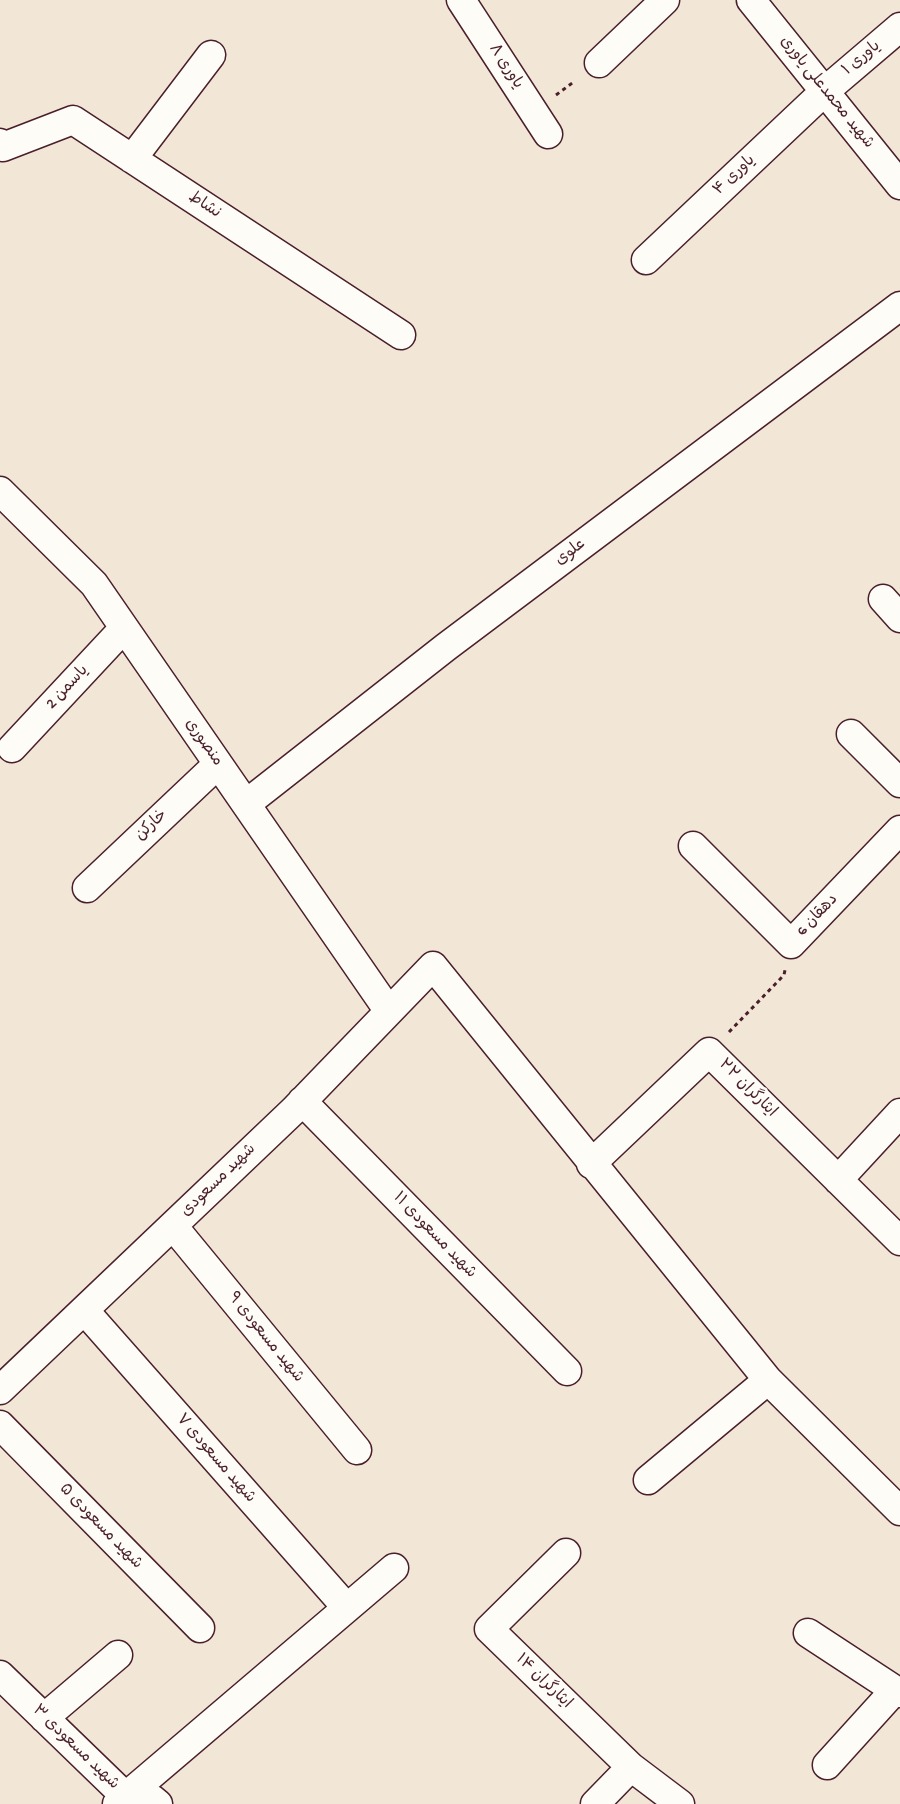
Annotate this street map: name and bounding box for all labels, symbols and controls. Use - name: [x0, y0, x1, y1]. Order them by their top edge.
- street label: شهید محمدعلی یاوری: [775, 33, 877, 153]
- street label: یاوری ۱: [839, 37, 885, 81]
- street label: یاوری ۸: [483, 41, 527, 93]
- street label: یاوری ۴: [710, 152, 760, 200]
- street label: نشاط: [184, 188, 224, 224]
- street label: علوی: [552, 535, 590, 571]
- street label: یاسمن 2: [43, 662, 93, 714]
- street label: منصوری: [180, 715, 226, 771]
- street label: خارکن: [132, 806, 172, 846]
- street label: دهقان 6: [793, 891, 843, 941]
- street label: ایثارگران ۲۲: [714, 1056, 780, 1122]
- street label: شهید مسعودی: [178, 1140, 260, 1222]
- street label: شهید مسعودی ۱۱: [388, 1189, 480, 1283]
- street label: شهید مسعودی ۹: [223, 1289, 307, 1387]
- street label: شهید مسعودی ۷: [171, 1410, 259, 1508]
- street label: شهید مسعودی ۵: [54, 1480, 146, 1574]
- street label: ایثارگران ۱۴: [511, 1650, 575, 1714]
- street label: شهید مسعودی ۳: [27, 1702, 123, 1794]

